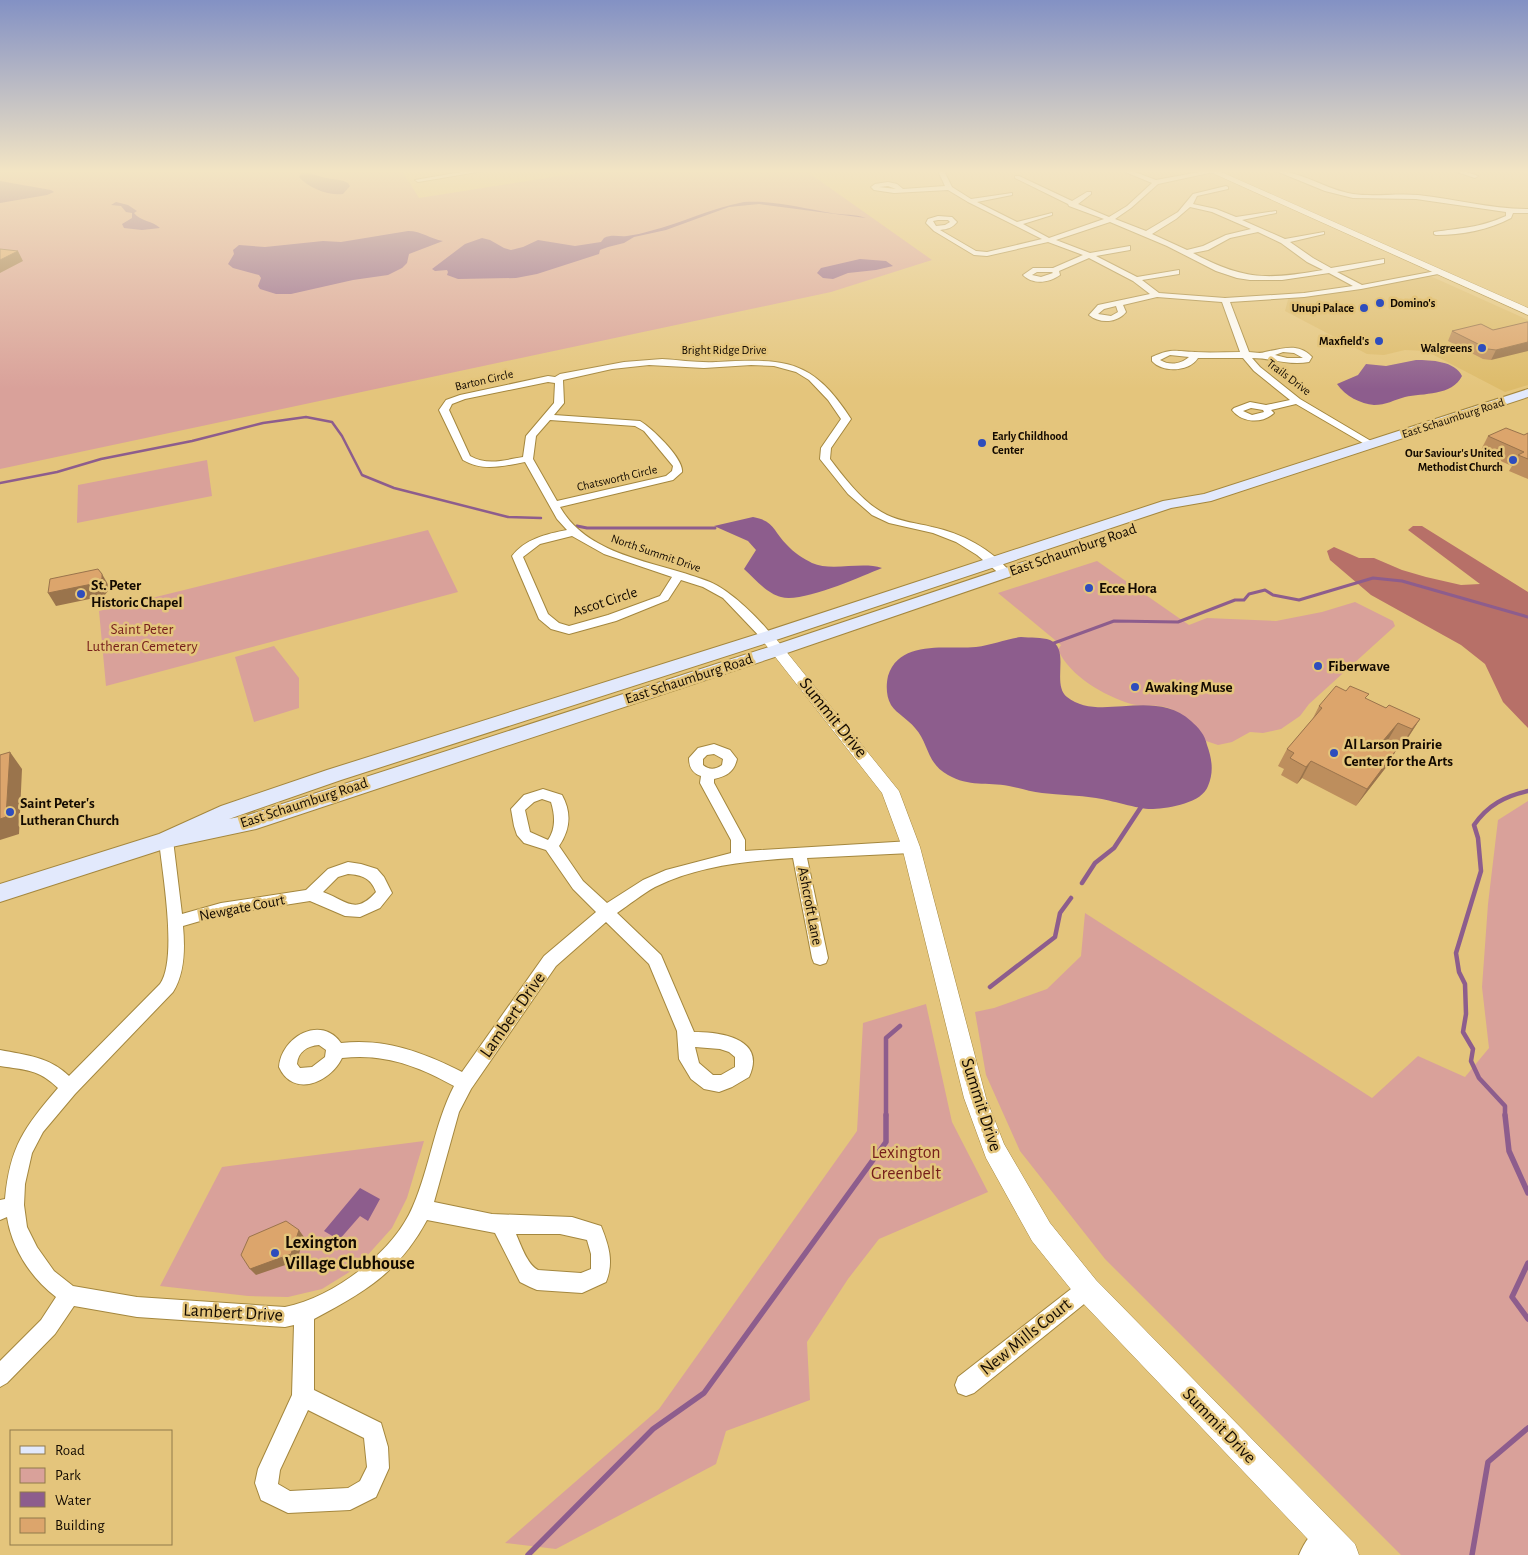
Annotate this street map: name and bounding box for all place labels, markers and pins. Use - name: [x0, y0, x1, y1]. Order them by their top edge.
- marker: Domino's: [1374, 297, 1386, 309]
- place label: Domino's: [1390, 297, 1436, 309]
- place label: Unupi Palace: [1291, 302, 1354, 314]
- marker: Unupi Palace: [1358, 302, 1370, 314]
- place label: Maxfield's: [1319, 335, 1369, 347]
- marker: Maxfield's: [1373, 335, 1385, 347]
- place label: Walgreens: [1420, 342, 1472, 354]
- marker: Walgreens: [1476, 342, 1488, 354]
- place label: Early Childhood Center: [992, 430, 1069, 456]
- marker: Early Childhood Center: [976, 437, 988, 449]
- place label: Our Saviour's United Methodist Church: [1405, 447, 1504, 473]
- marker: Our Saviour's United Methodist Church: [1507, 454, 1519, 466]
- place label: St. Peter Historic Chapel: [91, 578, 182, 610]
- place label: Ecce Hora: [1099, 581, 1157, 596]
- marker: Ecce Hora: [1083, 582, 1095, 594]
- marker: St. Peter Historic Chapel: [75, 588, 87, 600]
- place label: Fiberwave: [1328, 659, 1390, 674]
- marker: Fiberwave: [1312, 660, 1324, 672]
- place label: Awaking Muse: [1145, 680, 1233, 695]
- marker: Awaking Muse: [1129, 681, 1141, 693]
- place label: Al Larson Prairie Center for the Arts: [1344, 737, 1453, 769]
- marker: Al Larson Prairie Center for the Arts: [1328, 747, 1340, 759]
- place label: Saint Peter's Lutheran Church: [20, 796, 119, 828]
- marker: Saint Peter's Lutheran Church: [4, 806, 16, 818]
- place label: Lexington Village Clubhouse: [285, 1234, 415, 1273]
- marker: Lexington Village Clubhouse: [269, 1247, 281, 1259]

